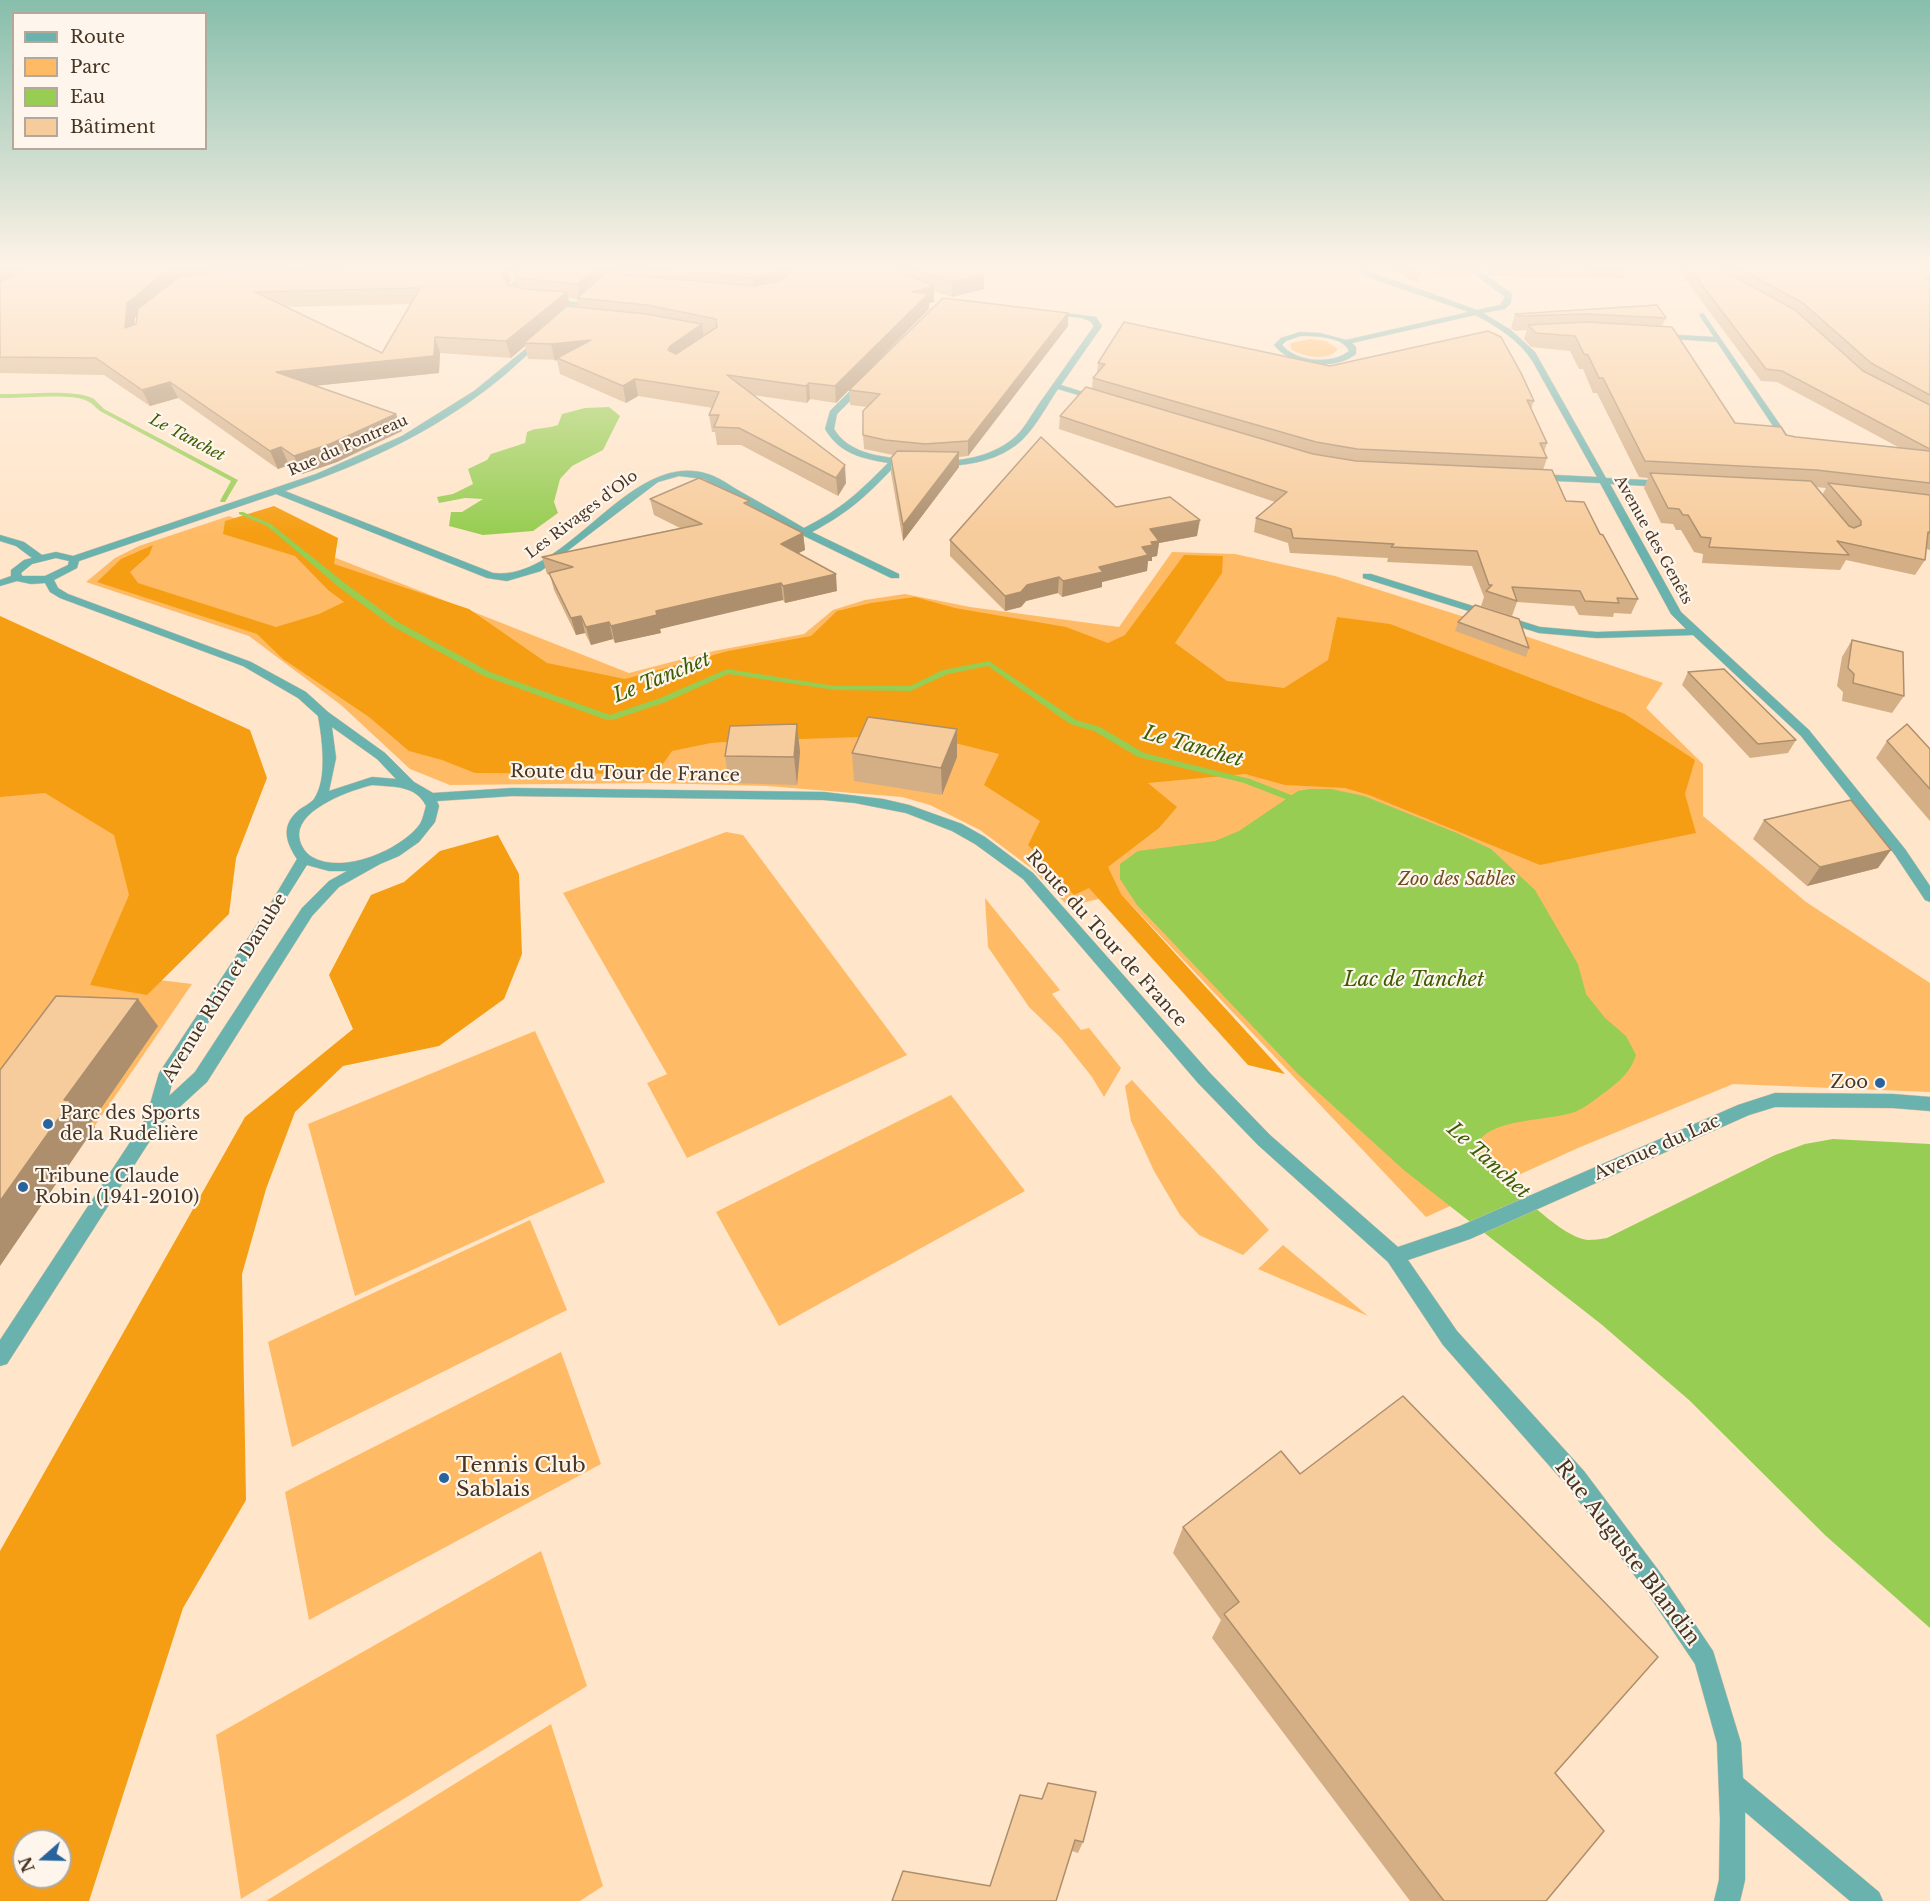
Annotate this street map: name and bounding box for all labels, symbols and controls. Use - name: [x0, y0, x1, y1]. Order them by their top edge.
- legend: [12, 12, 207, 150]
- text: Route: [70, 26, 125, 48]
- text: Parc: [70, 56, 110, 78]
- text: Eau: [70, 86, 105, 108]
- text: Bâtiment: [70, 116, 156, 138]
- water label: Le Tanchet: [146, 410, 228, 466]
- street label: Rue du Pontreau: [285, 412, 411, 480]
- street label: Les Rivages d'Olo: [523, 467, 641, 563]
- street label: Avenue des Genêts: [1610, 473, 1696, 607]
- water label: Le Tanchet: [610, 648, 714, 708]
- water label: Le Tanchet: [1140, 721, 1246, 773]
- street label: Route du Tour de France: [510, 761, 740, 787]
- street label: Route du Tour de France: [1021, 846, 1191, 1032]
- park label: Zoo des Sables: [1398, 869, 1516, 891]
- street label: Avenue Rhin et Danube: [158, 890, 292, 1086]
- water label: Lac de Tanchet: [1344, 968, 1484, 992]
- place label: Zoo: [1831, 1072, 1868, 1094]
- marker: Zoo: [1873, 1076, 1887, 1090]
- place label: Parc des Sports de la Rudelière: [60, 1103, 200, 1146]
- street label: Avenue du Lac: [1591, 1111, 1723, 1185]
- marker: Parc des Sports de la Rudelière: [41, 1117, 55, 1131]
- water label: Le Tanchet: [1442, 1118, 1534, 1204]
- place label: Tribune Claude Robin (1941-2010): [35, 1166, 199, 1208]
- marker: Tribune Claude Robin (1941-2010): [16, 1180, 30, 1194]
- place label: Tennis Club Sablais: [456, 1453, 586, 1503]
- street label: Rue Auguste Blandin: [1549, 1455, 1705, 1651]
- marker: Tennis Club Sablais: [437, 1471, 451, 1485]
- north arrow: [12, 1829, 72, 1889]
- text: N: [15, 1854, 39, 1875]

